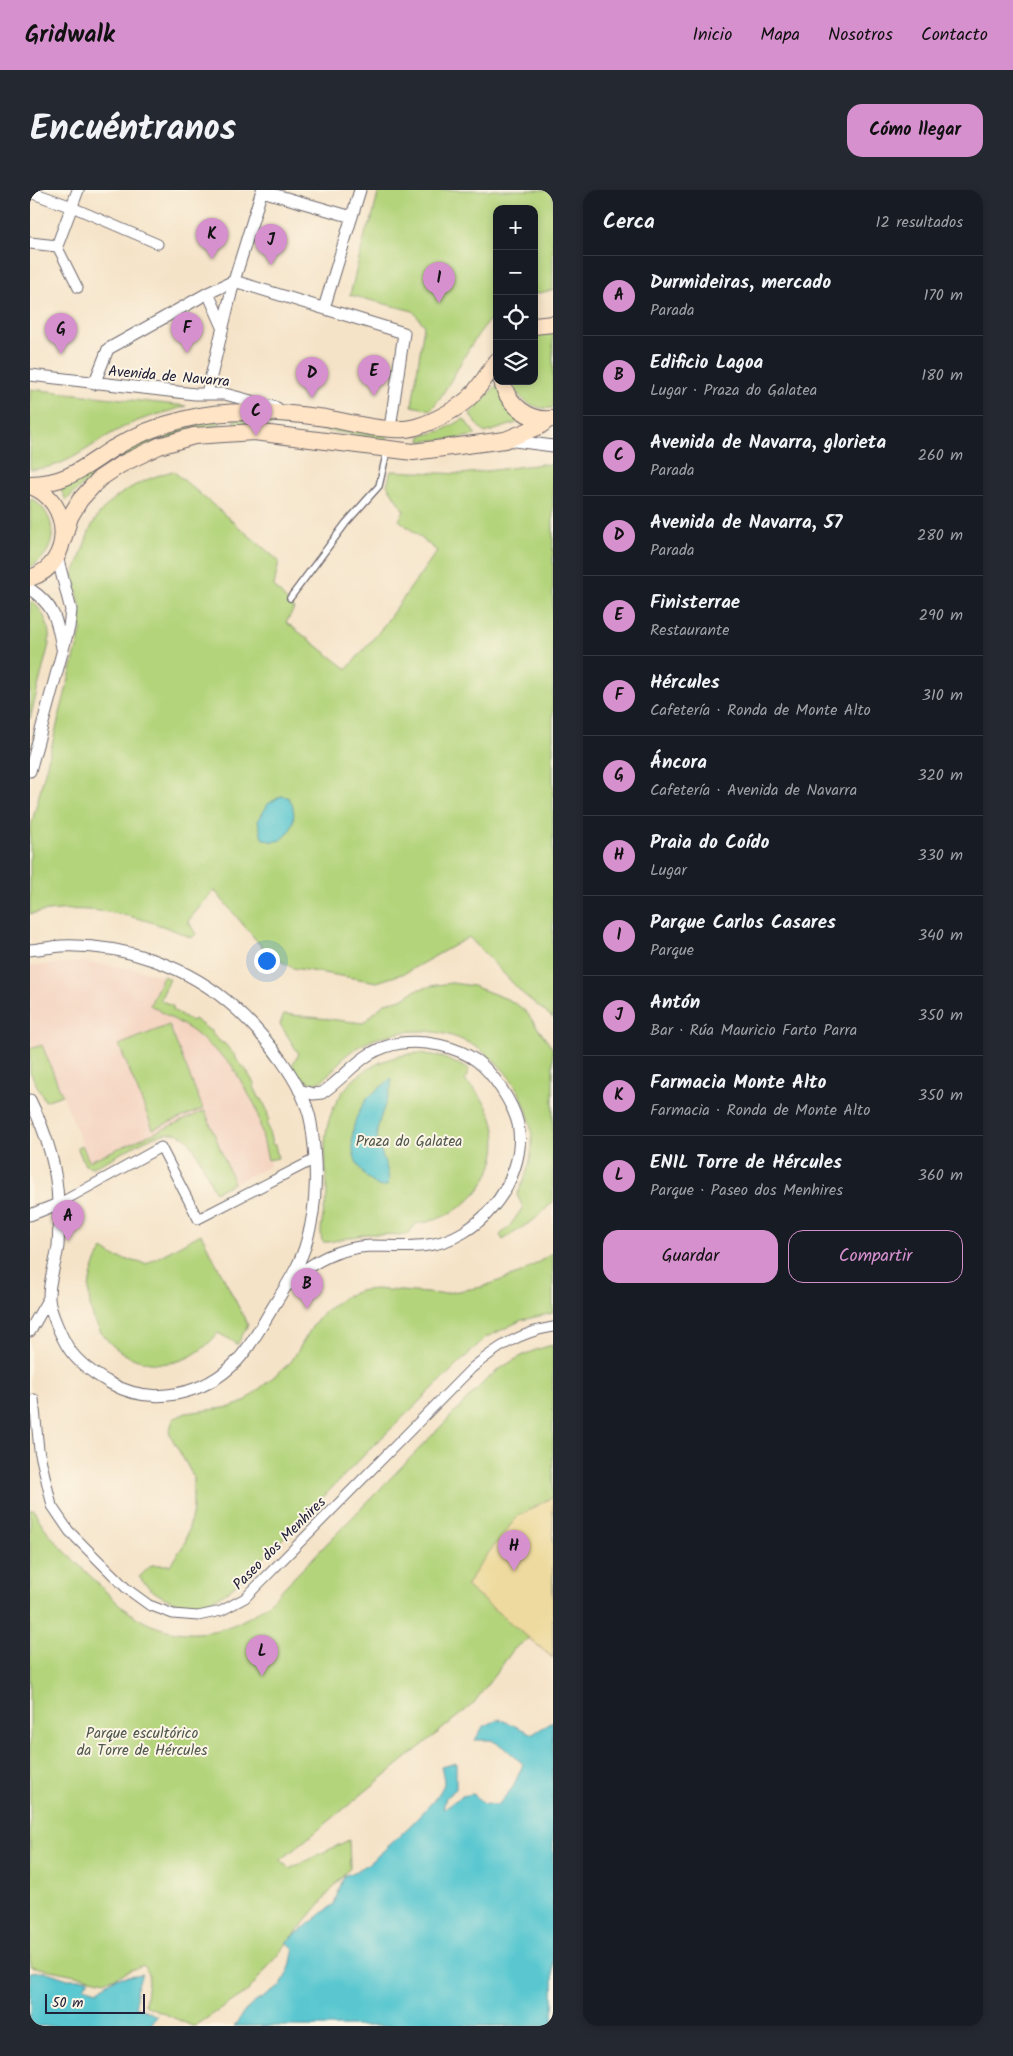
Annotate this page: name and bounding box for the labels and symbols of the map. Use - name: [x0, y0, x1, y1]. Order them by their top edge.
- pin: K: [196, 218, 228, 259]
- pin: J: [255, 224, 287, 265]
- pin: I: [423, 262, 455, 303]
- pin: F: [171, 312, 203, 353]
- pin: G: [45, 313, 77, 354]
- pin: E: [358, 355, 390, 396]
- pin: D: [296, 357, 328, 398]
- street label: Avenida de Navarra: [107, 360, 231, 394]
- pin: C: [240, 395, 272, 436]
- your location: [254, 948, 280, 974]
- park label: Praza do Galatea: [356, 1130, 462, 1154]
- pin: A: [52, 1200, 84, 1241]
- pin: B: [291, 1268, 323, 1309]
- street label: Paseo dos Menhires: [227, 1491, 332, 1596]
- pin: H: [498, 1530, 530, 1571]
- pin: L: [246, 1635, 278, 1676]
- park label: Parque escultórico da Torre de Hércules: [77, 1722, 208, 1763]
- scale bar: [45, 1991, 145, 2014]

